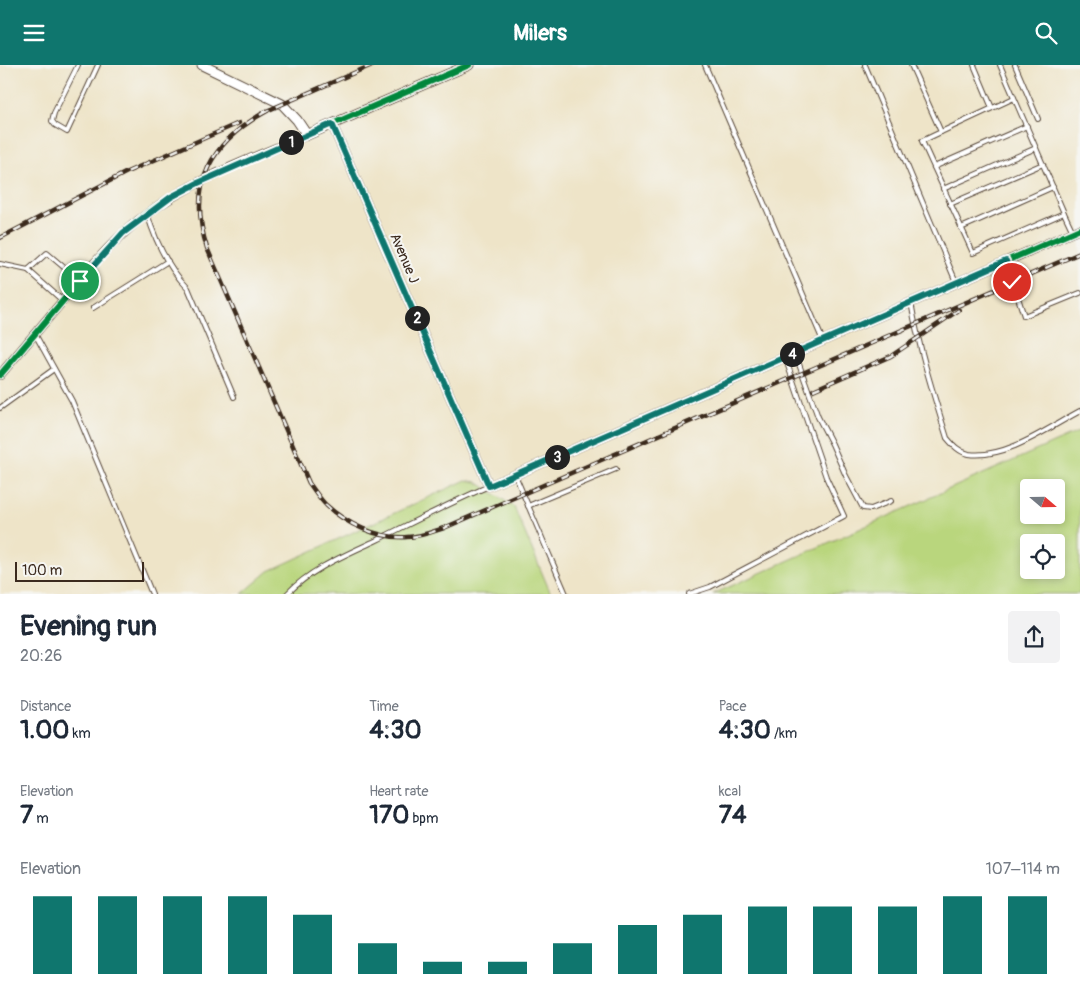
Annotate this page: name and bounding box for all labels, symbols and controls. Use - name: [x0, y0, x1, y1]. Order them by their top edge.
- icon: menu: [20, 19, 48, 47]
- text: Milers: [513, 19, 567, 47]
- icon: search: [1032, 19, 1060, 47]
- pin: 1: [278, 129, 304, 155]
- text: 1: [289, 134, 294, 151]
- street label: Avenue J: [386, 231, 423, 286]
- pin: [59, 260, 101, 302]
- pin: [991, 261, 1033, 303]
- icon: arrive: [66, 267, 94, 295]
- icon: check: [998, 268, 1026, 296]
- pin: 2: [404, 305, 430, 331]
- text: 2: [414, 310, 421, 327]
- pin: 4: [780, 341, 804, 367]
- text: 4: [788, 346, 797, 363]
- pin: 3: [544, 445, 570, 469]
- text: 3: [554, 449, 561, 466]
- north arrow: [1020, 479, 1065, 524]
- map controls: [1020, 479, 1065, 579]
- button: locate: [1020, 534, 1065, 579]
- scale bar: [15, 559, 144, 582]
- text: 100 m: [22, 562, 62, 579]
- text: Evening run: [20, 609, 157, 644]
- button: share: [1008, 611, 1060, 663]
- text: 20:26: [20, 646, 62, 666]
- text: Distance: [20, 698, 71, 715]
- text: Time: [369, 698, 399, 715]
- text: Pace: [719, 698, 746, 715]
- text: 1.00: [20, 715, 69, 746]
- text: 4:30: [369, 715, 422, 746]
- text: 4:30: [719, 715, 771, 746]
- text: km: [69, 725, 91, 742]
- text: /km: [771, 725, 797, 742]
- text: Elevation: [20, 783, 73, 800]
- text: Heart rate: [369, 783, 428, 800]
- text: kcal: [719, 783, 741, 800]
- text: 7: [20, 800, 33, 831]
- text: 170: [369, 800, 409, 831]
- text: 74: [719, 800, 746, 831]
- text: m: [33, 810, 49, 827]
- text: bpm: [409, 810, 438, 827]
- text: Elevation: [20, 859, 81, 879]
- text: 107–114 m: [985, 859, 1060, 879]

